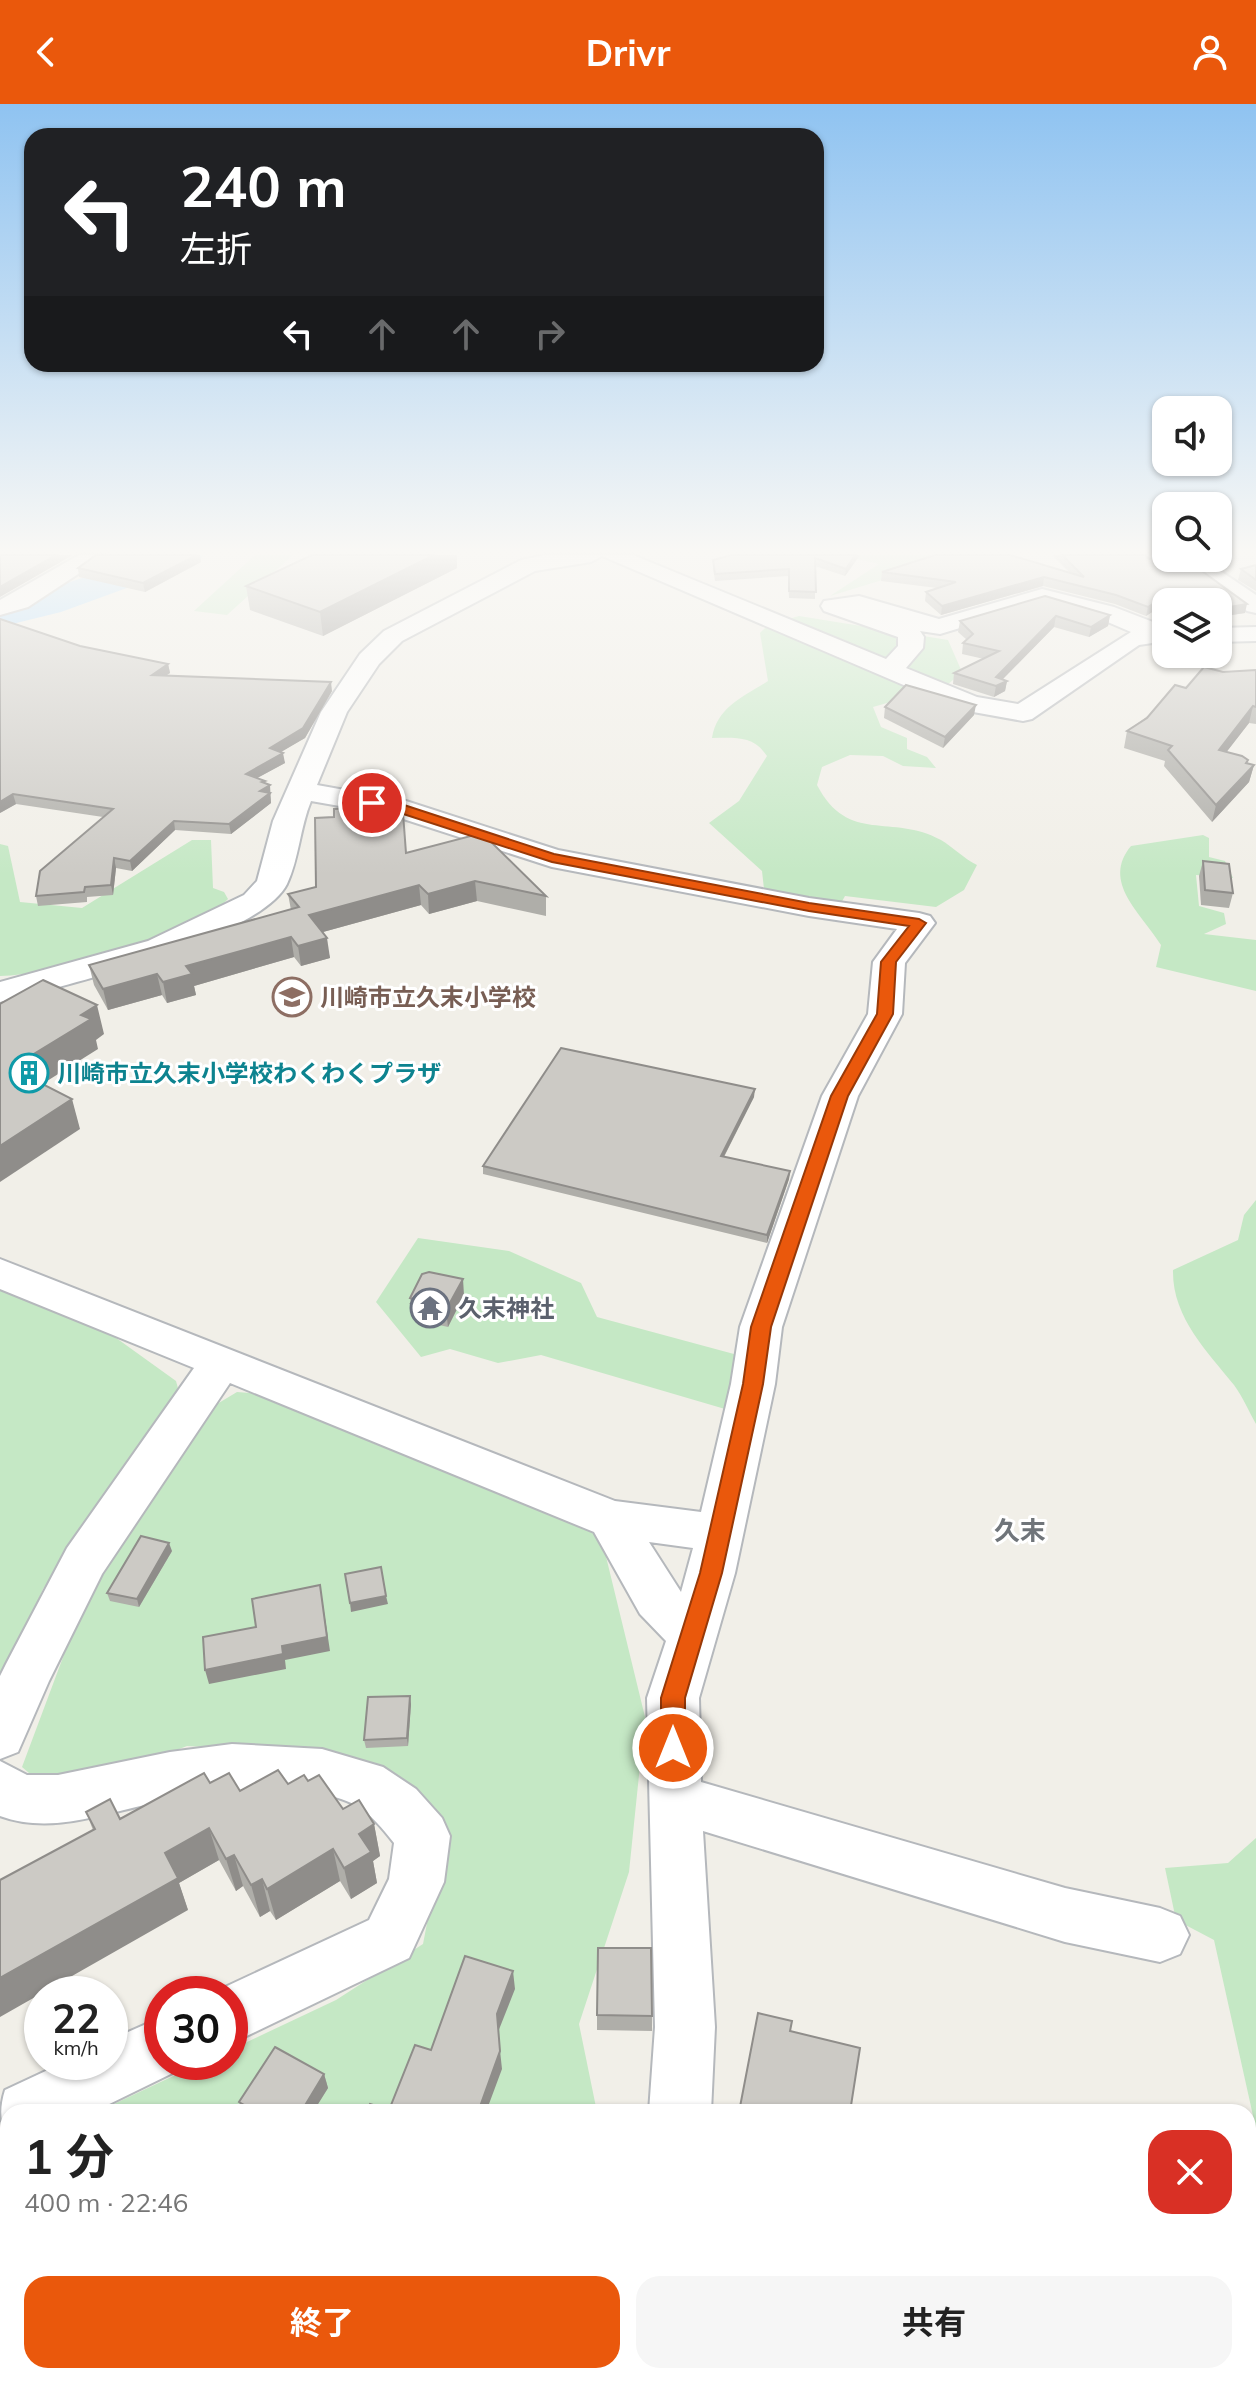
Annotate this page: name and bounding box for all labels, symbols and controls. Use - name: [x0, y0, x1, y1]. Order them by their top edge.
- icon: back: [24, 30, 68, 74]
- text: Drivr: [586, 30, 670, 75]
- icon: person: [1188, 30, 1232, 74]
- text: 240 m: [180, 151, 347, 221]
- icon: left: [48, 160, 152, 264]
- text: 左折: [180, 226, 252, 271]
- icon: left: [276, 312, 320, 356]
- icon: ahead: [360, 312, 404, 356]
- icon: ahead: [444, 312, 488, 356]
- icon: right: [528, 312, 572, 356]
- map controls: [1152, 396, 1232, 668]
- button: sound: [1152, 396, 1232, 476]
- button: search: [1152, 492, 1232, 572]
- button: layers: [1152, 588, 1232, 668]
- pin: [338, 769, 406, 837]
- icon: arrive: [350, 781, 394, 825]
- school or university icon: 川崎市立久末小学校: [271, 976, 313, 1018]
- place label: 川崎市立久末小学校: [320, 982, 536, 1012]
- building icon: 川崎市立久末小学校わくわくプラザ: [8, 1052, 50, 1094]
- place label: 川崎市立久末小学校わくわくプラザ: [57, 1058, 441, 1088]
- temple icon: 久末神社: [409, 1287, 451, 1329]
- place label: 久末神社: [458, 1293, 554, 1323]
- district label: 久末: [994, 1514, 1046, 1547]
- position arrow: [631, 1706, 715, 1790]
- speed limit sign: 30: [144, 1976, 248, 2080]
- text: 22: [52, 1993, 100, 2043]
- text: km/h: [53, 2035, 99, 2060]
- text: 1 分: [24, 2126, 114, 2186]
- button: close: [1148, 2130, 1232, 2214]
- text: 400 m · 22:46: [24, 2186, 188, 2219]
- button: 終了: [24, 2276, 620, 2368]
- button: 共有: [636, 2276, 1232, 2368]

